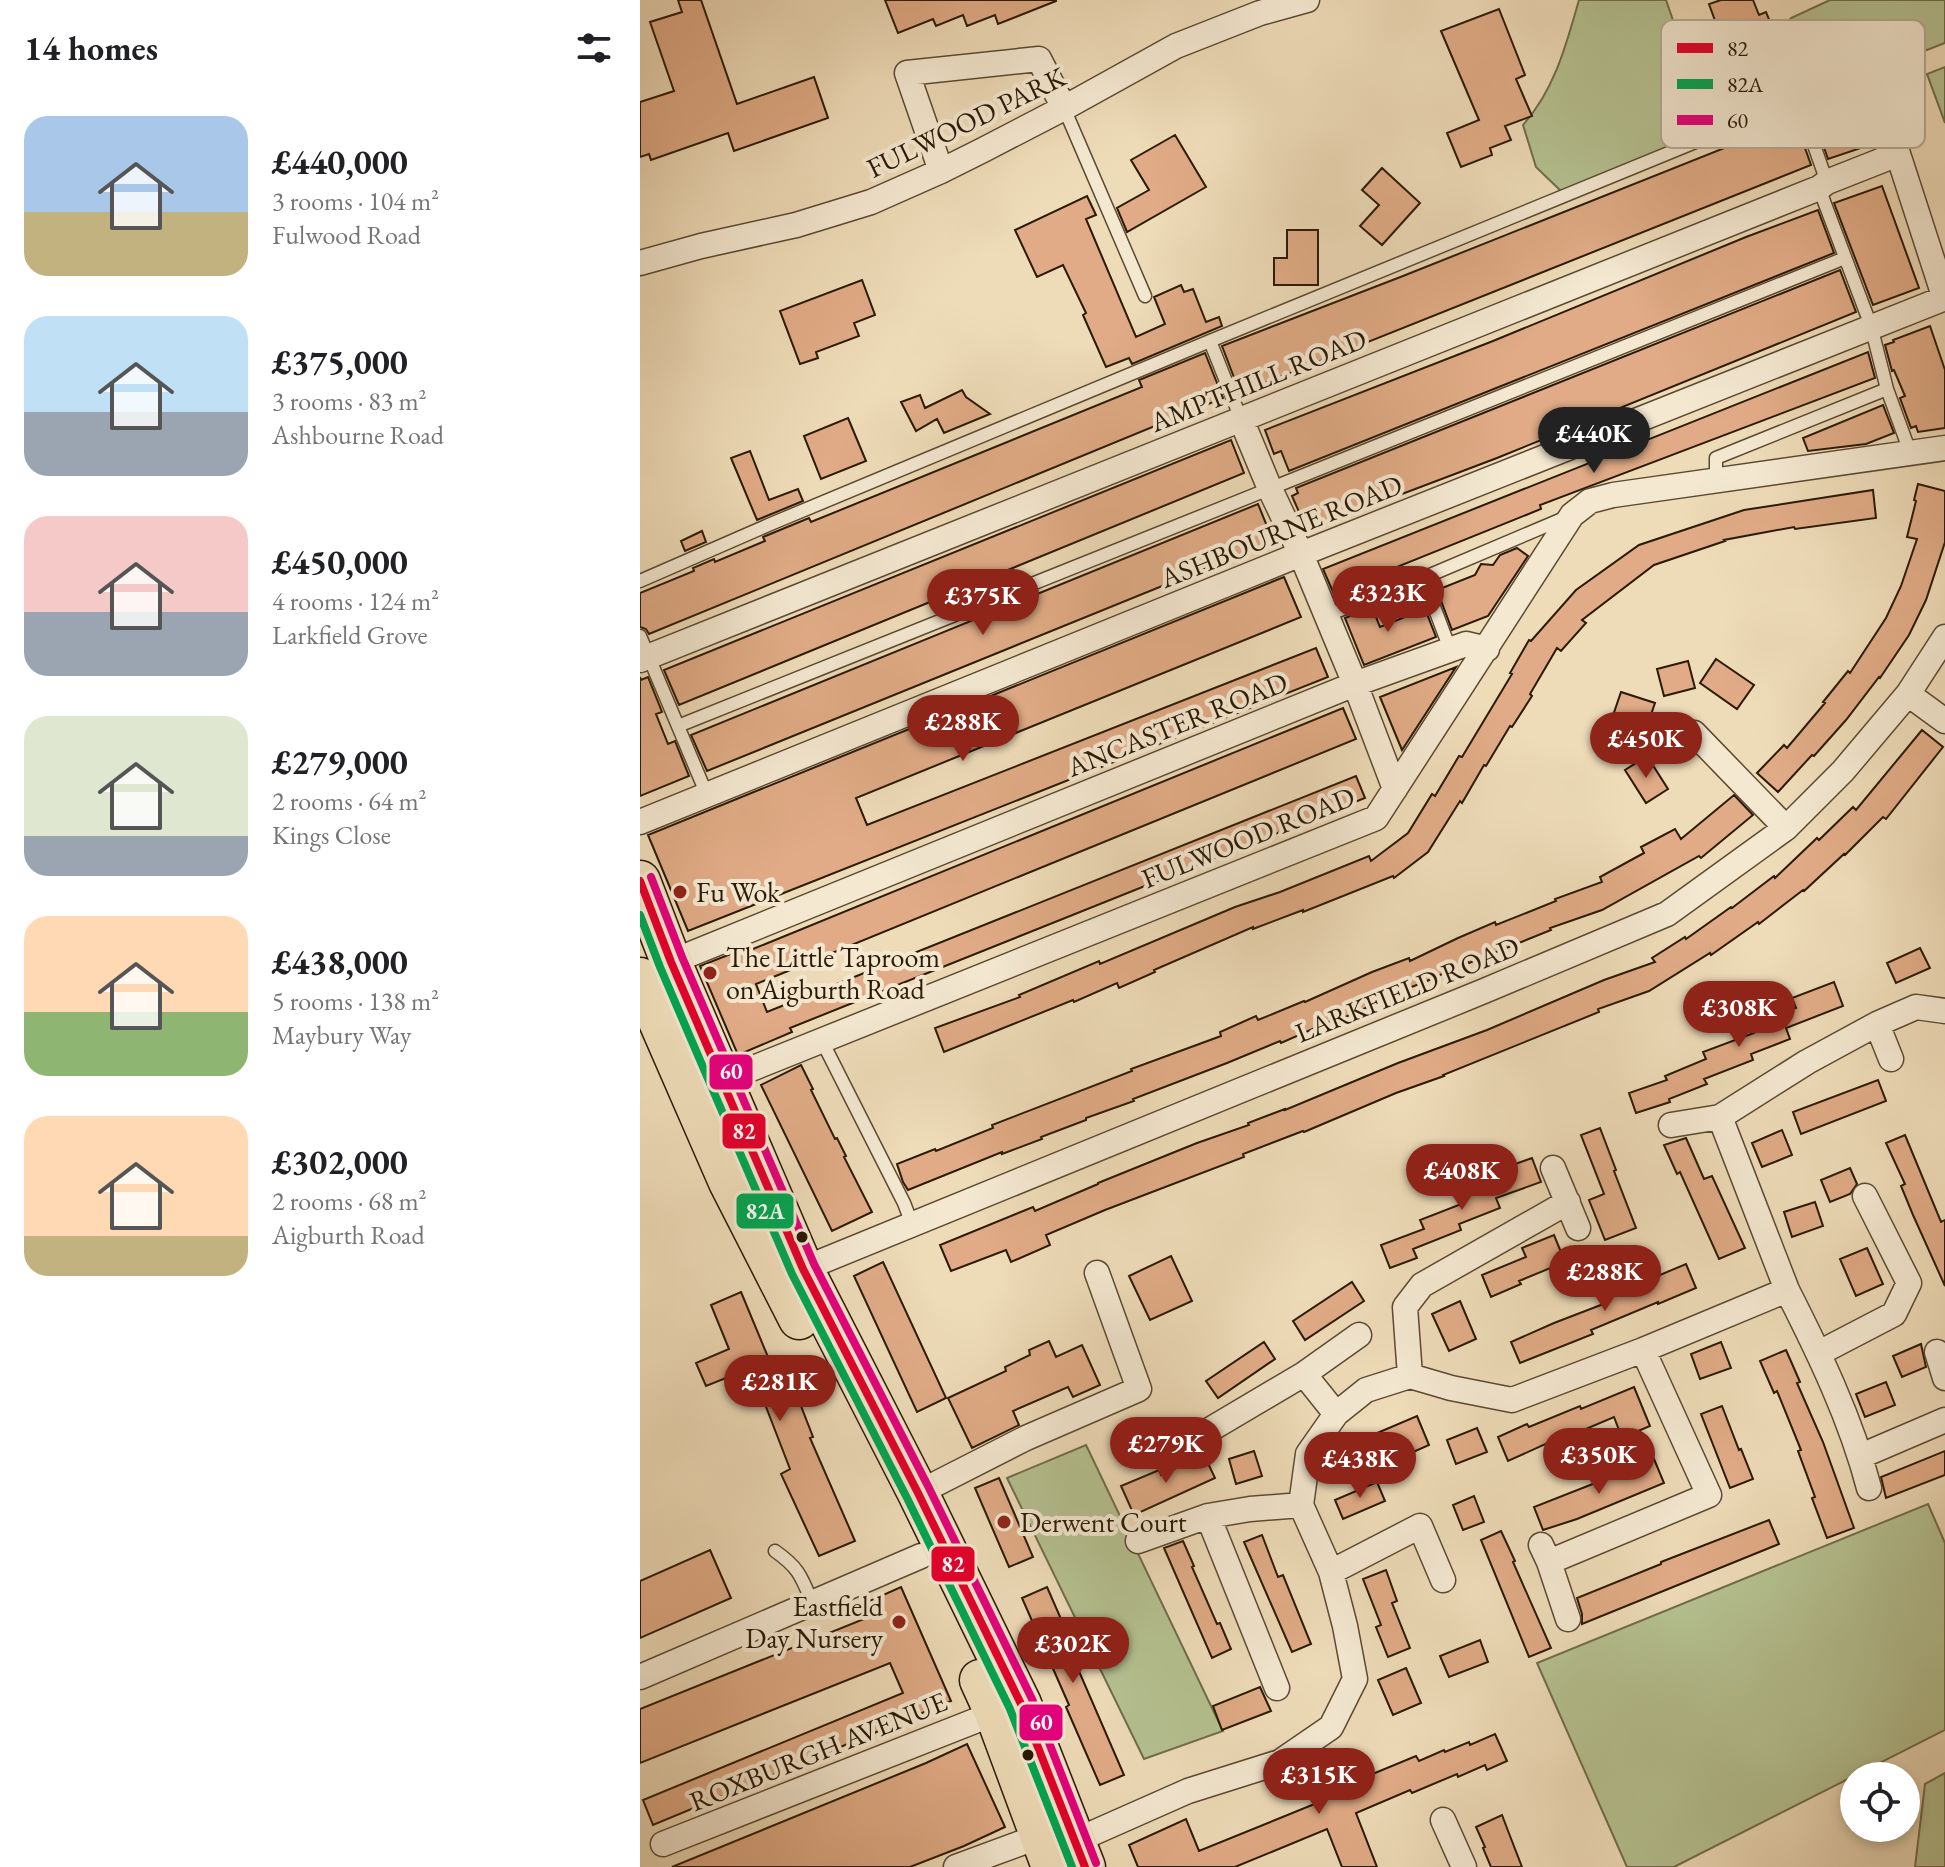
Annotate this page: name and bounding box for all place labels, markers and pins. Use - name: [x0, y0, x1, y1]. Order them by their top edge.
- pin: £440K: [1538, 407, 1650, 475]
- pin: £323K: [1332, 566, 1444, 634]
- pin: £375K: [927, 569, 1039, 637]
- pin: £288K: [907, 695, 1019, 763]
- pin: £450K: [1590, 712, 1702, 780]
- place label: Fu Wok: [696, 874, 781, 910]
- marker: Fu Wok: [671, 883, 689, 901]
- place label: The Little Taproom on Aigburth Road: [726, 939, 940, 1007]
- marker: The Little Taproom on Aigburth Road: [701, 964, 719, 982]
- pin: £308K: [1683, 981, 1795, 1049]
- pin: £408K: [1406, 1144, 1518, 1212]
- unlabelled marker: [794, 1229, 810, 1245]
- pin: £288K: [1549, 1245, 1661, 1313]
- pin: £281K: [724, 1355, 836, 1423]
- pin: £279K: [1110, 1417, 1222, 1485]
- pin: £350K: [1543, 1428, 1655, 1496]
- pin: £438K: [1304, 1432, 1416, 1500]
- place label: Derwent Court: [1020, 1504, 1187, 1540]
- marker: Derwent Court: [995, 1513, 1013, 1531]
- place label: Eastfield Day Nursery: [745, 1588, 884, 1656]
- marker: Eastfield Day Nursery: [890, 1613, 908, 1631]
- pin: £302K: [1017, 1617, 1129, 1685]
- unlabelled marker: [1020, 1747, 1036, 1763]
- pin: £315K: [1263, 1748, 1375, 1816]

